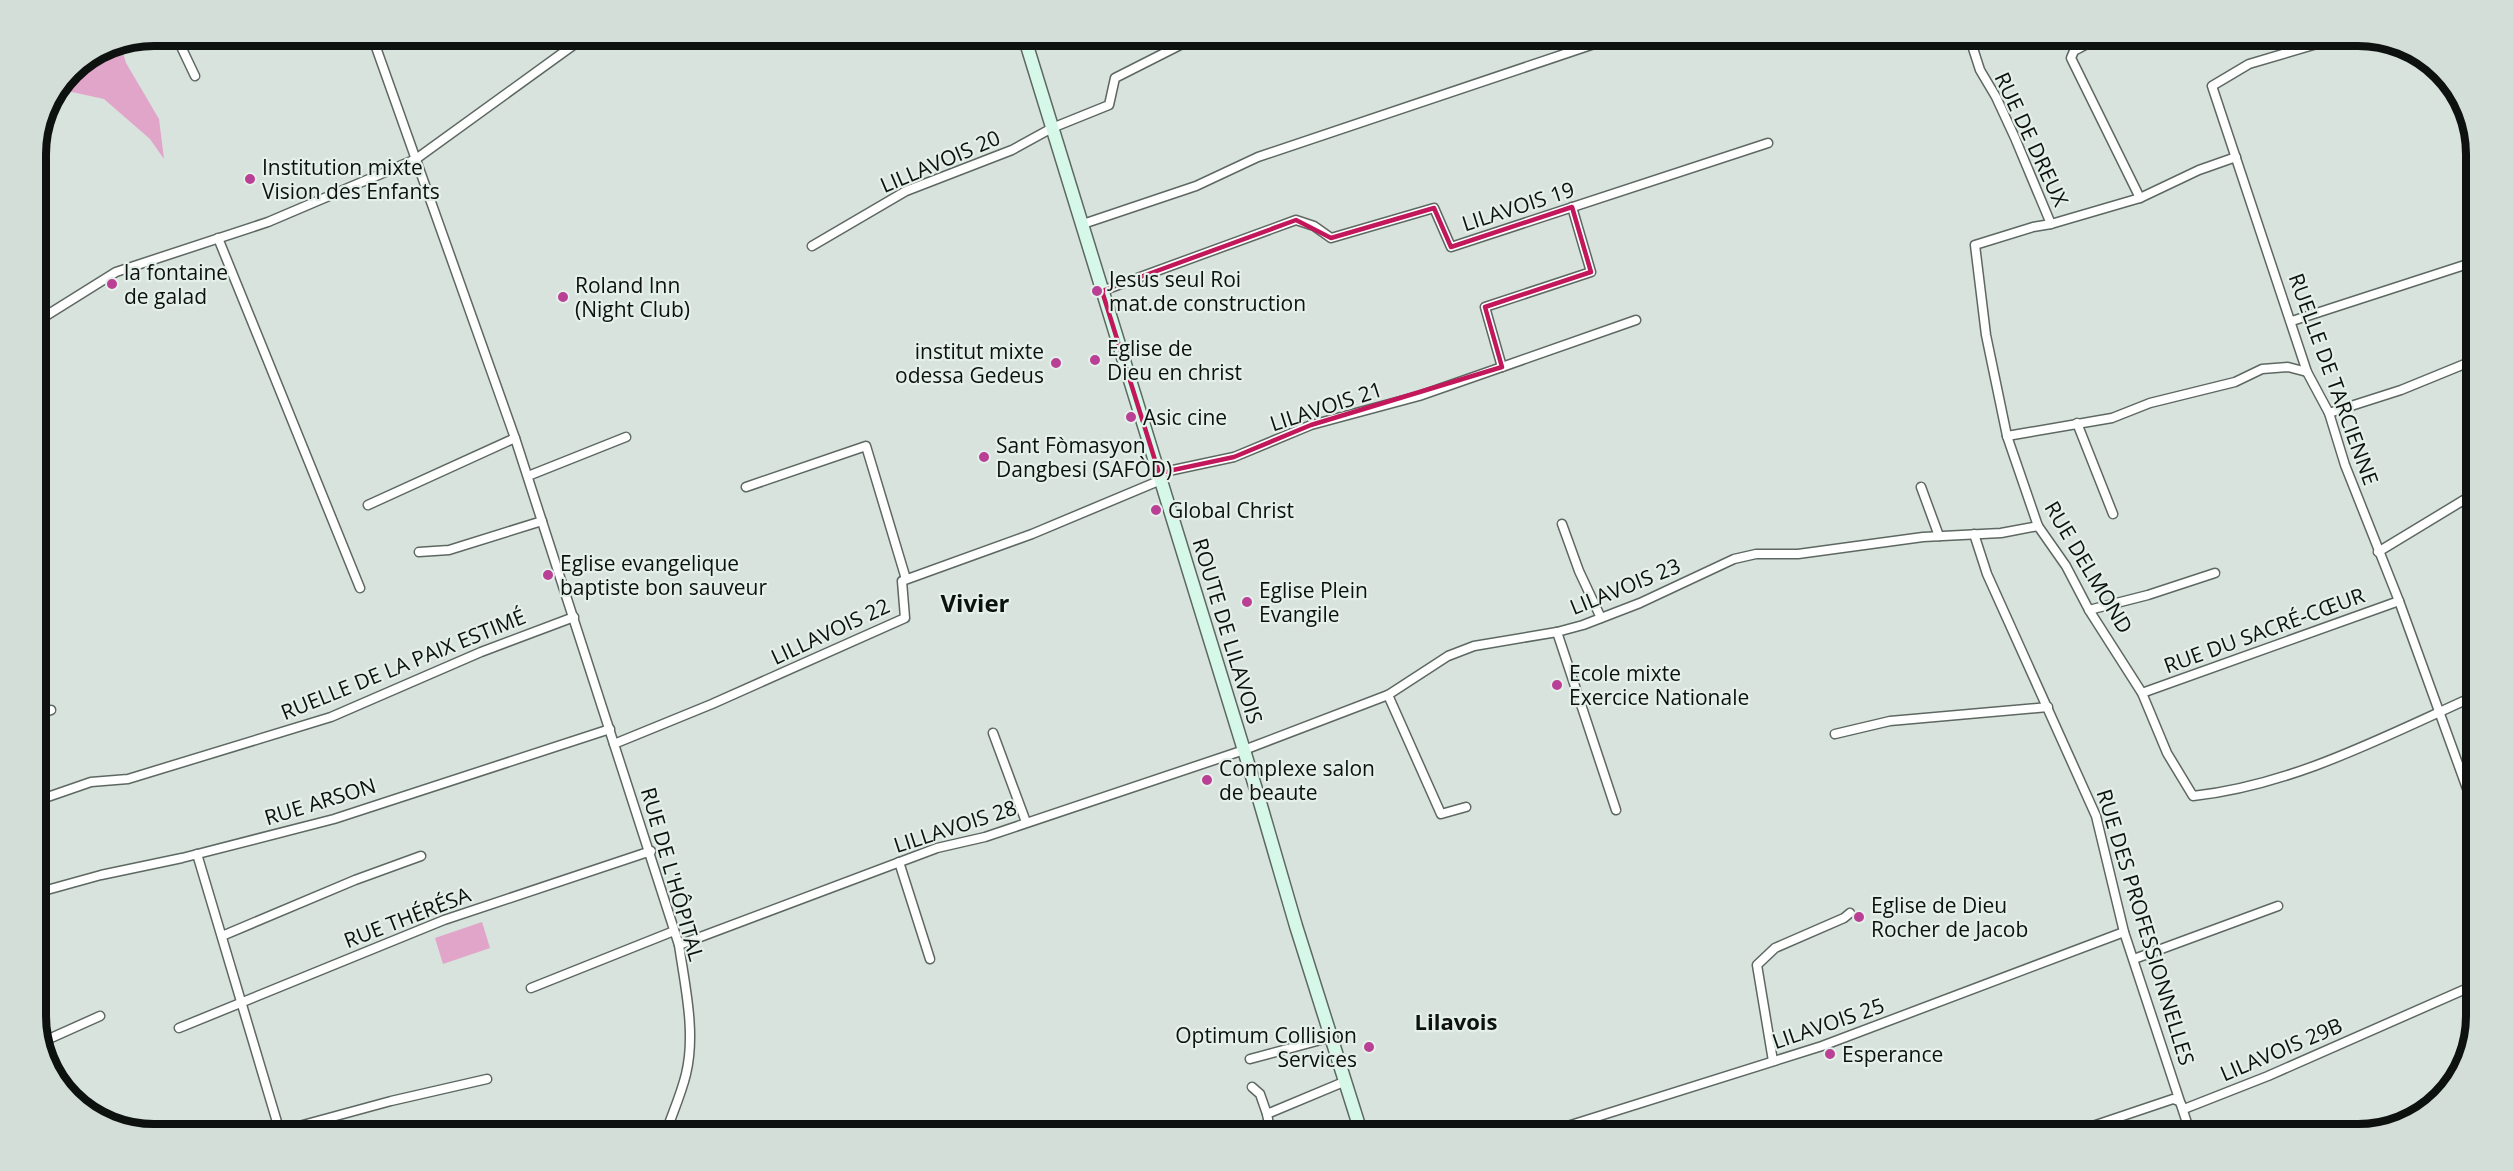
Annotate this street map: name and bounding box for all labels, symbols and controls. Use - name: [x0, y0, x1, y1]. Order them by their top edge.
- street label: RUE DE DREUX: [1989, 67, 2076, 211]
- street label: LILLAVOIS 20: [876, 123, 1004, 199]
- place label: Institution mixte Vision des Enfants: [262, 153, 440, 205]
- marker: Institution mixte Vision des Enfants: [243, 172, 257, 186]
- street label: LILAVOIS 19: [1458, 175, 1578, 237]
- place label: la fontaine de galad: [124, 258, 228, 310]
- place label: Jesus seul Roi mat.de construction: [1107, 265, 1306, 317]
- street label: RUELLE DE TARCIENNE: [2283, 269, 2385, 489]
- place label: Roland Inn (Night Club): [575, 271, 690, 323]
- marker: la fontaine de galad: [105, 277, 119, 291]
- marker: Jesus seul Roi mat.de construction: [1090, 284, 1104, 298]
- marker: Roland Inn (Night Club): [556, 290, 570, 304]
- place label: Eglise de Dieu en christ: [1107, 334, 1242, 386]
- place label: institut mixte odessa Gedeus: [895, 337, 1044, 389]
- marker: Eglise de Dieu en christ: [1088, 353, 1102, 367]
- marker: institut mixte odessa Gedeus: [1049, 356, 1063, 370]
- street label: LILAVOIS 21: [1266, 375, 1386, 437]
- place label: Asic cine: [1143, 403, 1227, 431]
- marker: Asic cine: [1124, 410, 1138, 424]
- place label: Sant Fòmasyon Dangbesi (SAFÒD): [996, 431, 1172, 483]
- marker: Sant Fòmasyon Dangbesi (SAFÒD): [977, 450, 991, 464]
- place label: Global Christ: [1168, 496, 1294, 524]
- street label: RUE DELMOND: [2038, 496, 2140, 638]
- marker: Global Christ: [1149, 503, 1163, 517]
- street label: ROUTE DE LILAVOIS: [1186, 535, 1270, 727]
- place label: Eglise evangelique baptiste bon sauveur: [560, 549, 767, 601]
- street label: LILAVOIS 23: [1566, 551, 1684, 621]
- marker: Eglise evangelique baptiste bon sauveur: [541, 568, 555, 582]
- place label: Eglise Plein Evangile: [1259, 576, 1368, 628]
- street label: RUE DU SACRÉ-CŒUR: [2160, 581, 2368, 679]
- district label: Vivier: [941, 586, 1010, 619]
- street label: LILLAVOIS 22: [766, 591, 894, 671]
- marker: Eglise Plein Evangile: [1240, 595, 1254, 609]
- street label: RUELLE DE LA PAIX ESTIMÉ: [276, 602, 530, 726]
- place label: Ecole mixte Exercice Nationale: [1569, 659, 1749, 711]
- marker: Ecole mixte Exercice Nationale: [1550, 678, 1564, 692]
- place label: Complexe salon de beaute: [1219, 754, 1375, 806]
- street label: RUE ARSON: [261, 771, 379, 831]
- marker: Complexe salon de beaute: [1200, 773, 1214, 787]
- street label: RUE DE L'HÔPITAL: [635, 784, 711, 964]
- street label: RUE DES PROFESSIONNELLES: [2091, 786, 2201, 1068]
- street label: LILLAVOIS 28: [890, 793, 1020, 859]
- street label: RUE THÉRÉSA: [340, 880, 475, 954]
- place label: Eglise de Dieu Rocher de Jacob: [1871, 891, 2028, 943]
- marker: Eglise de Dieu Rocher de Jacob: [1852, 910, 1866, 924]
- street label: LILAVOIS 25: [1768, 991, 1888, 1055]
- district label: Lilavois: [1415, 1006, 1498, 1036]
- street label: LILAVOIS 29B: [2216, 1011, 2346, 1087]
- place label: Optimum Collision Services: [1175, 1021, 1357, 1073]
- marker: Optimum Collision Services: [1362, 1040, 1376, 1054]
- place label: Esperance: [1842, 1040, 1943, 1068]
- marker: Esperance: [1823, 1047, 1837, 1061]

